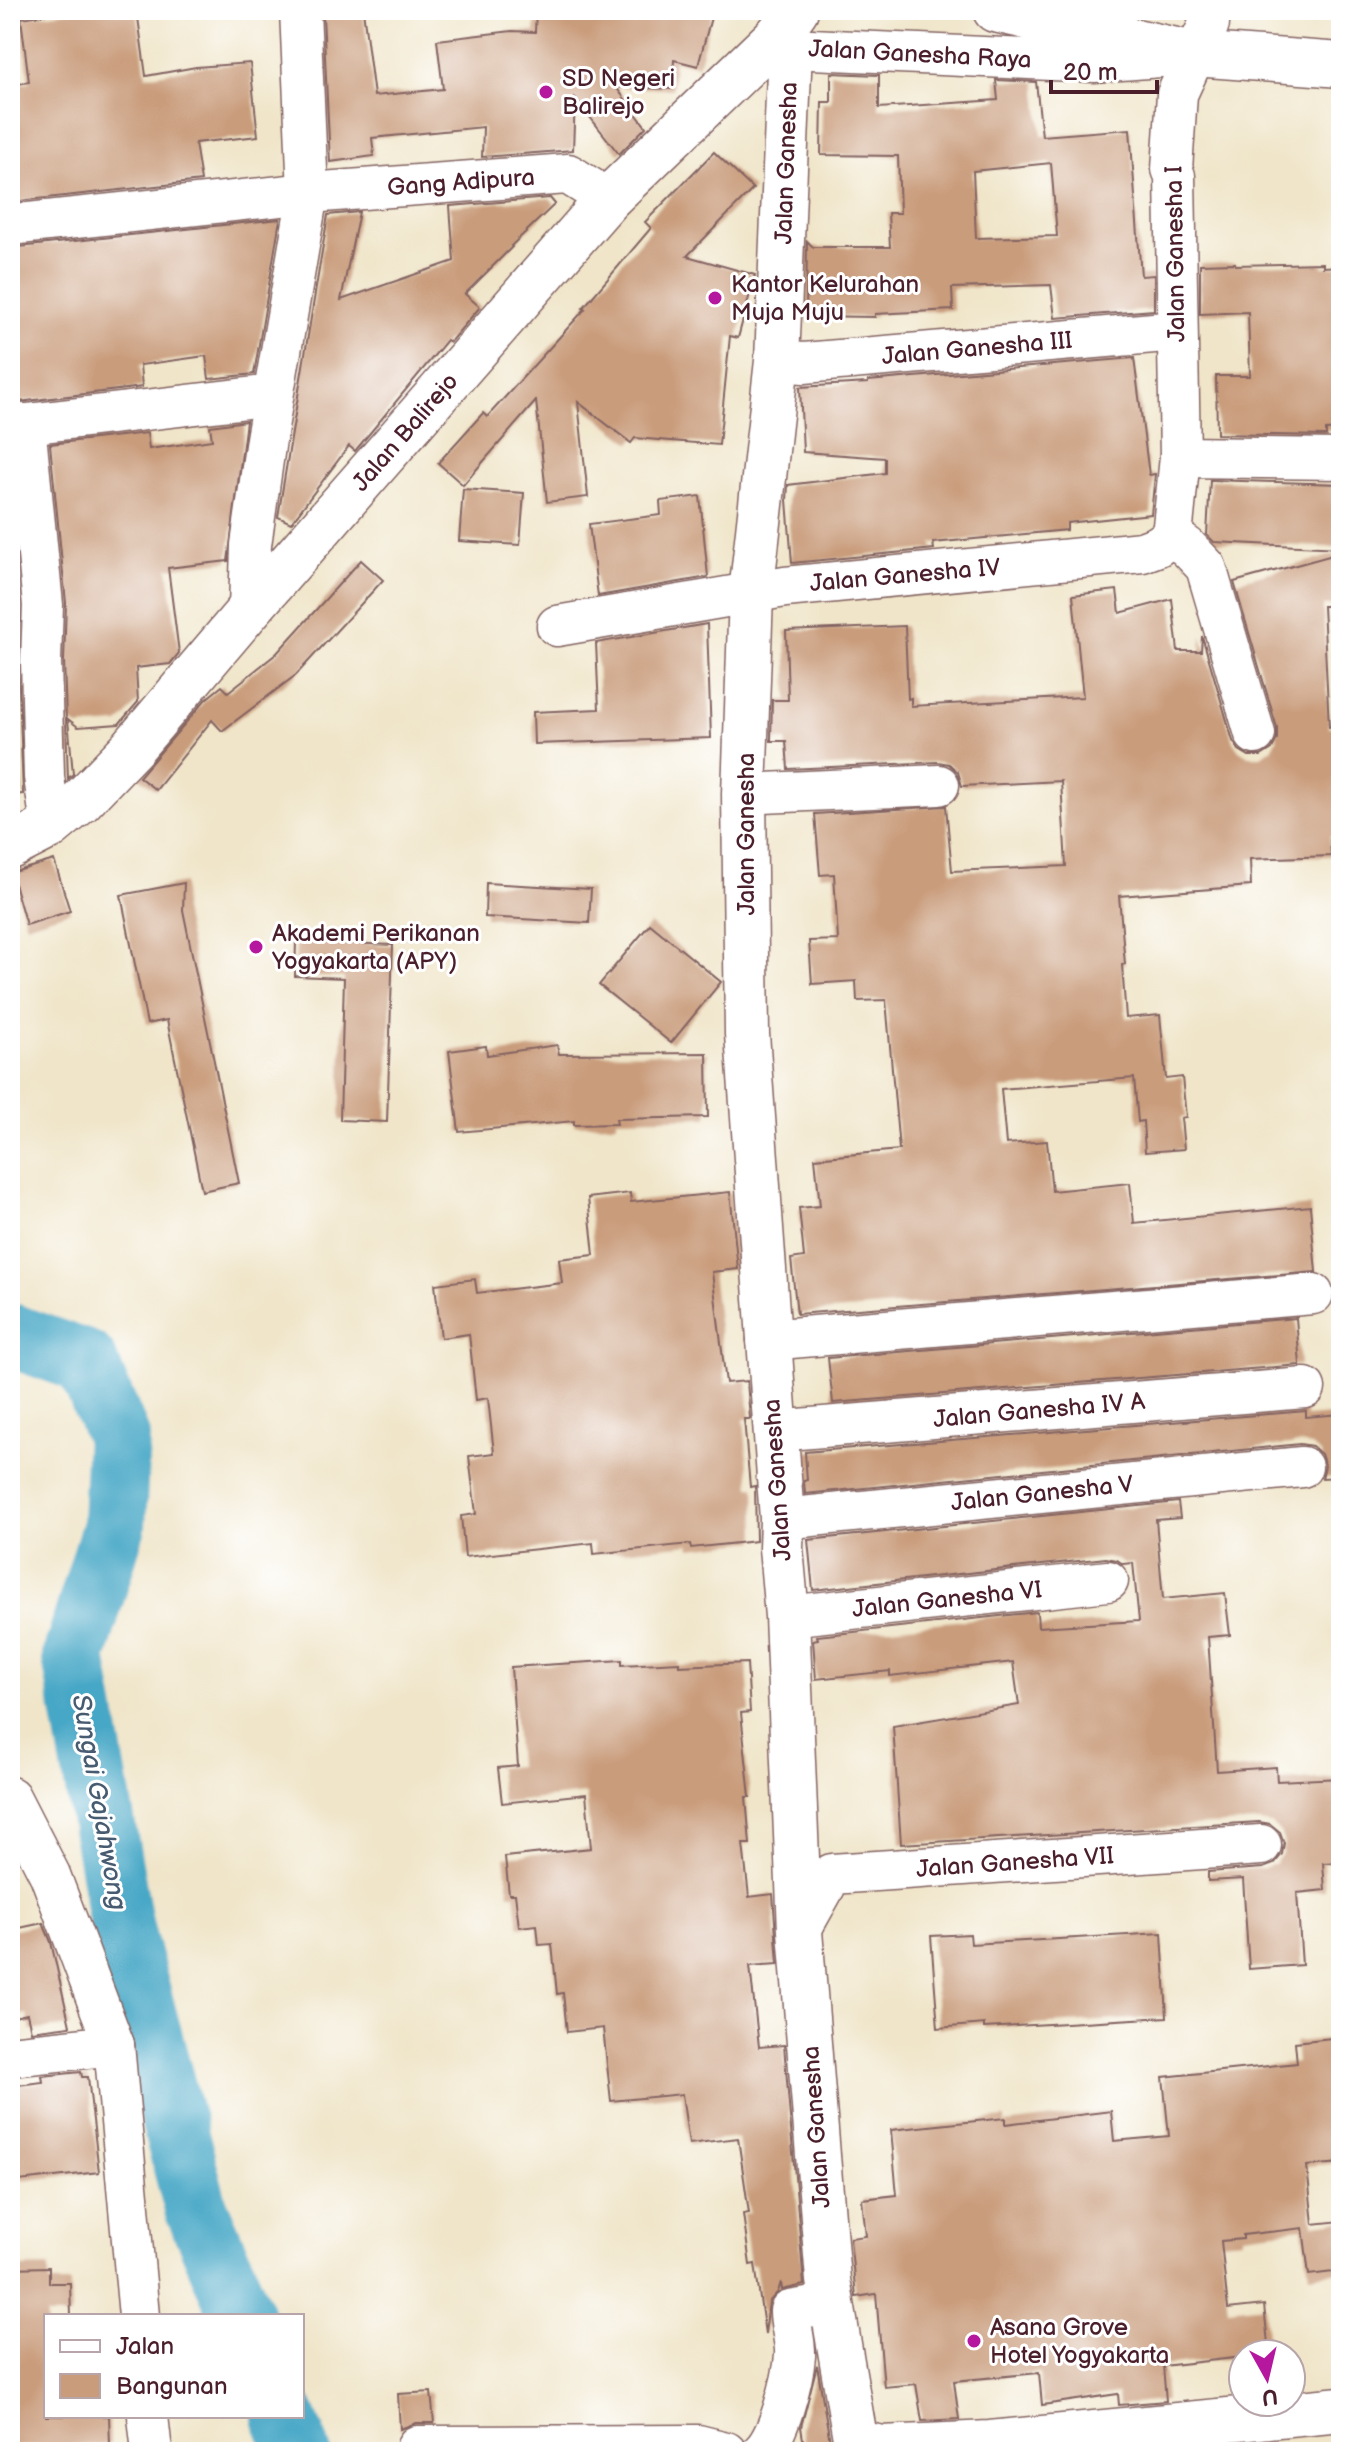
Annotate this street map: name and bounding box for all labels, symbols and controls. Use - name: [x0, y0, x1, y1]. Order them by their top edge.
- street label: Jalan Ganesha Raya: [808, 34, 1032, 75]
- scale bar: [1051, 44, 1157, 94]
- text: 20 m: [1063, 58, 1118, 87]
- place label: SD Negeri Balirejo: [562, 64, 675, 121]
- street label: Jalan Ganesha: [769, 81, 804, 245]
- marker: SD Negeri Balirejo: [537, 83, 555, 101]
- street label: Gang Adipura: [386, 163, 536, 202]
- street label: Jalan Ganesha I: [1159, 166, 1192, 342]
- place label: Kantor Kelurahan Muja Muju: [731, 270, 919, 327]
- marker: Kantor Kelurahan Muja Muju: [706, 289, 724, 307]
- street label: Jalan Ganesha III: [880, 326, 1074, 371]
- street label: Jalan Balirejo: [346, 367, 465, 497]
- street label: Jalan Ganesha IV: [809, 553, 1002, 598]
- street label: Jalan Ganesha: [732, 753, 761, 915]
- place label: Akademi Perikanan Yogyakarta (APY): [271, 919, 480, 976]
- marker: Akademi Perikanan Yogyakarta (APY): [247, 938, 265, 956]
- street label: Jalan Ganesha IV A: [932, 1387, 1146, 1434]
- street label: Jalan Ganesha: [757, 1398, 798, 1562]
- street label: Jalan Ganesha V: [949, 1469, 1135, 1517]
- street label: Jalan Ganesha VI: [851, 1575, 1043, 1624]
- water label: Sungai Gajahwong: [64, 1692, 133, 1913]
- street label: Jalan Ganesha VII: [915, 1841, 1115, 1884]
- street label: Jalan Ganesha: [796, 2045, 837, 2209]
- place label: Asana Grove Hotel Yogyakarta: [990, 2313, 1169, 2370]
- legend: [44, 2314, 304, 2418]
- text: Jalan: [116, 2332, 174, 2361]
- marker: Asana Grove Hotel Yogyakarta: [965, 2332, 983, 2350]
- north arrow: [1227, 2338, 1307, 2418]
- text: Bangunan: [116, 2372, 227, 2401]
- text: U: [1260, 2382, 1279, 2411]

